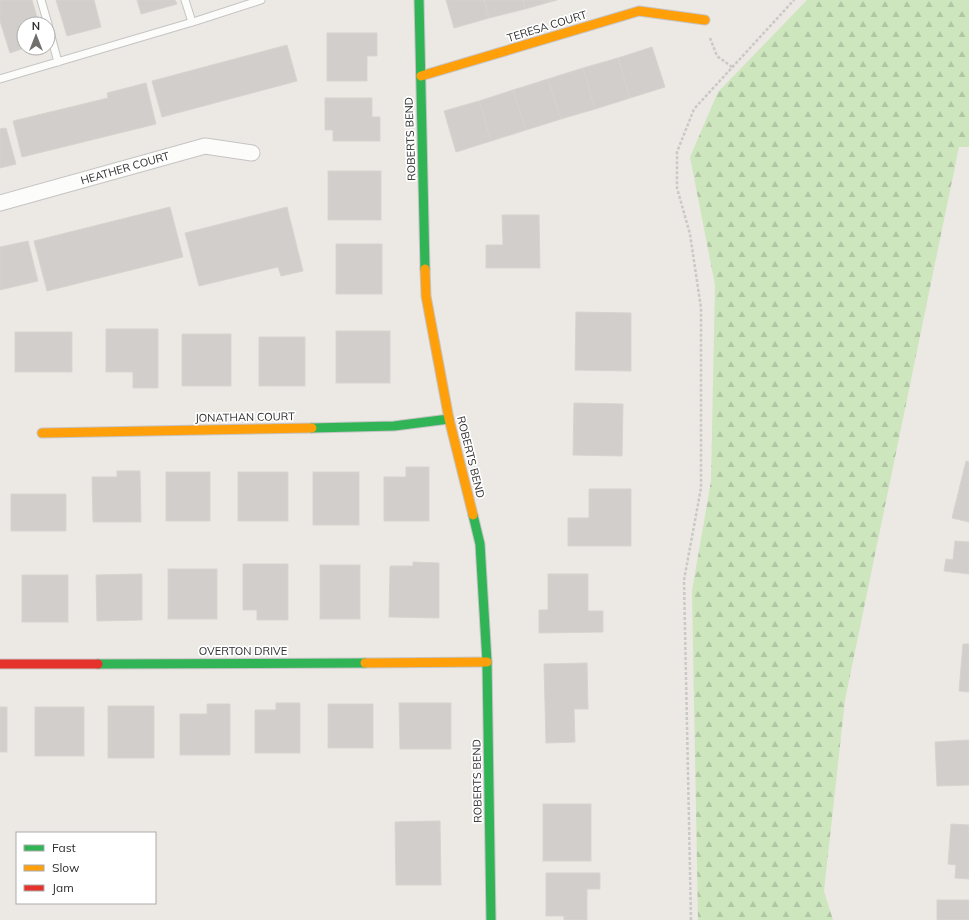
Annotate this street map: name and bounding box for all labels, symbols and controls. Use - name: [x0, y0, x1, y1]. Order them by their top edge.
- street label: TERESA COURT: [505, 7, 589, 45]
- north arrow: [16, 16, 56, 56]
- text: N: [32, 19, 40, 33]
- street label: ROBERTS BEND: [402, 97, 418, 181]
- street label: HEATHER COURT: [79, 149, 171, 187]
- street label: JONATHAN COURT: [195, 409, 295, 425]
- street label: ROBERTS BEND: [454, 415, 488, 499]
- street label: OVERTON DRIVE: [199, 644, 287, 658]
- street label: ROBERTS BEND: [469, 739, 485, 823]
- legend: [16, 832, 156, 904]
- text: Fast: [52, 840, 76, 855]
- text: Slow: [52, 860, 80, 875]
- text: Jam: [52, 880, 74, 895]

